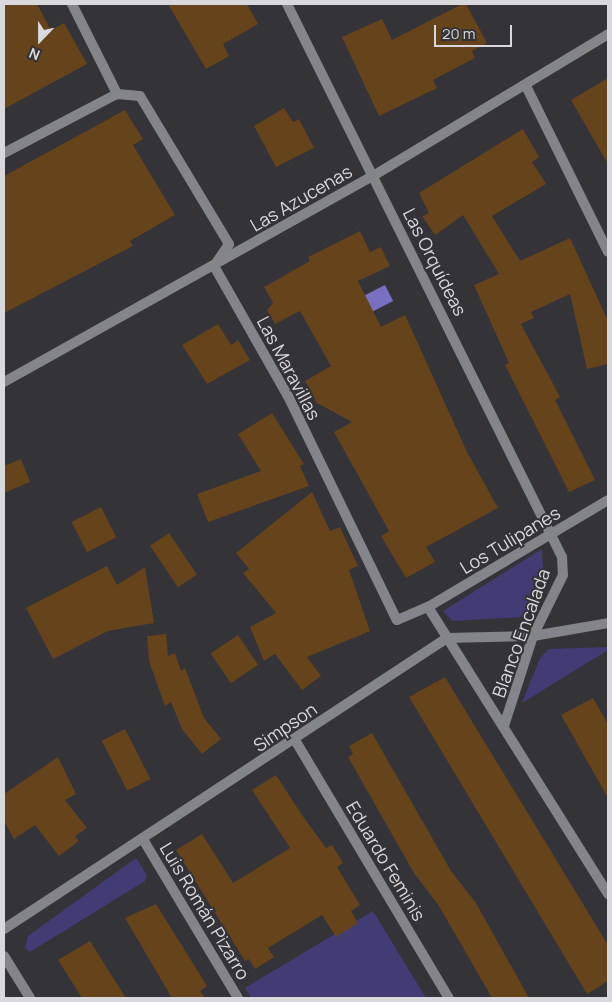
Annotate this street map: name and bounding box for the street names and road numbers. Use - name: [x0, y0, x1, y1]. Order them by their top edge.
- street label: Las Azucenas: [246, 160, 356, 236]
- street label: Las Orquídeas: [399, 205, 471, 319]
- street label: Las Maravillas: [253, 312, 325, 424]
- street label: Los Tulipanes: [456, 502, 564, 578]
- street label: Blanco Encalada: [488, 566, 554, 700]
- street label: Simpson: [249, 698, 321, 756]
- street label: Eduardo Feminis: [342, 797, 430, 925]
- street label: Luis Román Pizarro: [156, 838, 254, 984]

